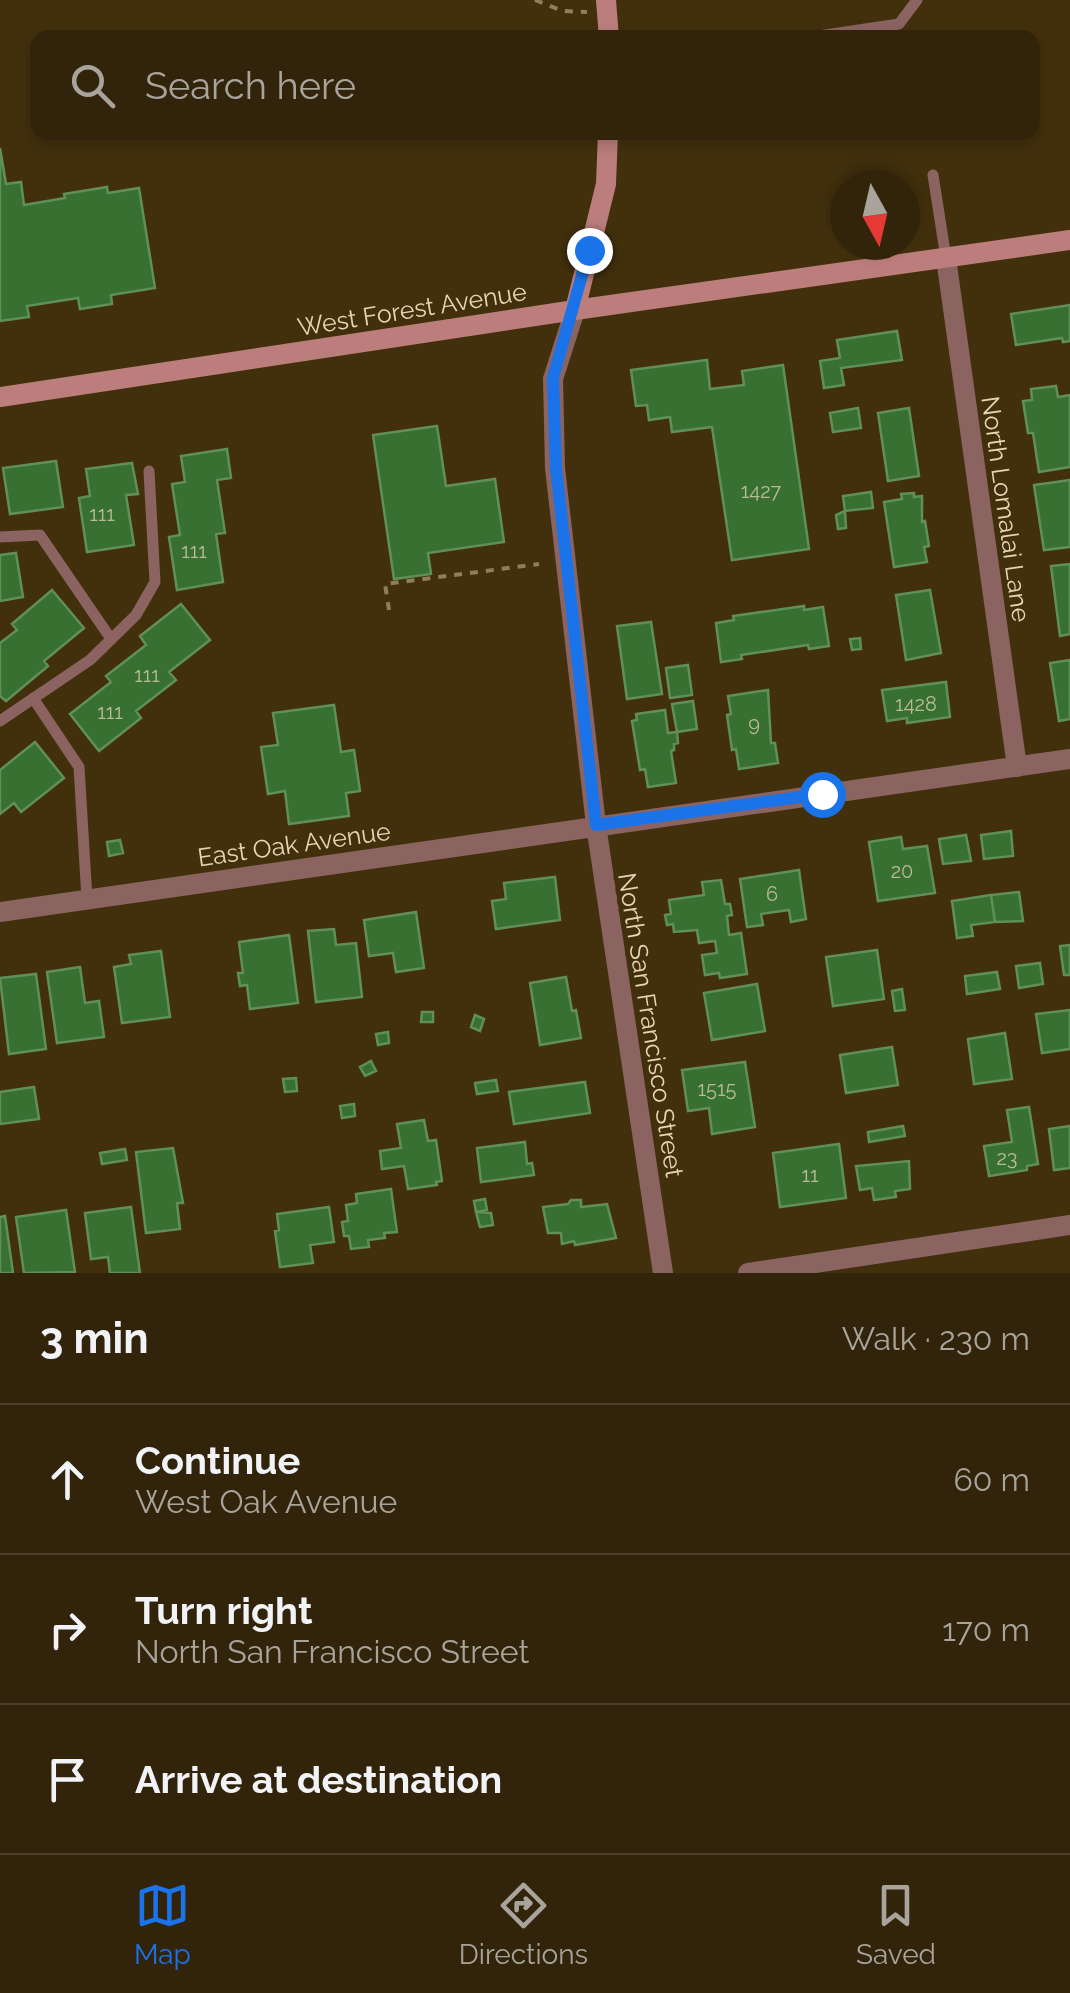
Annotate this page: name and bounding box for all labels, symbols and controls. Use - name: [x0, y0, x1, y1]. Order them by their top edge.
- search box: [30, 30, 1040, 140]
- icon: search: [65, 58, 120, 113]
- text: Search here: [145, 63, 356, 108]
- north arrow: [830, 170, 920, 260]
- route end: [567, 228, 613, 274]
- street label: West Forest Avenue: [295, 276, 529, 342]
- street label: North Lomalai Lane: [975, 394, 1037, 624]
- house number: 1427: [741, 479, 782, 503]
- house number: 111: [89, 502, 115, 526]
- house number: 111: [181, 539, 207, 563]
- house number: 111: [134, 663, 160, 687]
- house number: 1428: [895, 692, 937, 716]
- house number: 111: [97, 700, 123, 724]
- house number: 9: [748, 712, 760, 736]
- route start: [800, 772, 846, 818]
- street label: East Oak Avenue: [196, 816, 392, 872]
- house number: 20: [891, 859, 913, 883]
- street label: North San Francisco Street: [612, 871, 690, 1180]
- house number: 6: [766, 882, 778, 906]
- house number: 1515: [698, 1077, 737, 1101]
- house number: 23: [996, 1146, 1018, 1170]
- house number: 11: [801, 1163, 819, 1187]
- text: 3 min: [40, 1314, 149, 1363]
- text: Walk · 230 m: [842, 1320, 1030, 1357]
- text: Continue: [135, 1438, 300, 1483]
- icon: ahead: [40, 1452, 95, 1507]
- text: 60 m: [954, 1461, 1030, 1498]
- text: West Oak Avenue: [135, 1483, 397, 1520]
- text: Turn right: [135, 1588, 312, 1633]
- icon: right: [40, 1602, 95, 1657]
- text: 170 m: [942, 1611, 1030, 1648]
- text: North San Francisco Street: [135, 1633, 529, 1670]
- icon: arrive: [40, 1752, 95, 1807]
- text: Arrive at destination: [135, 1757, 502, 1802]
- tab: Map: [134, 1878, 191, 1971]
- tab: Directions: [459, 1878, 588, 1971]
- tab: Saved: [856, 1878, 936, 1971]

